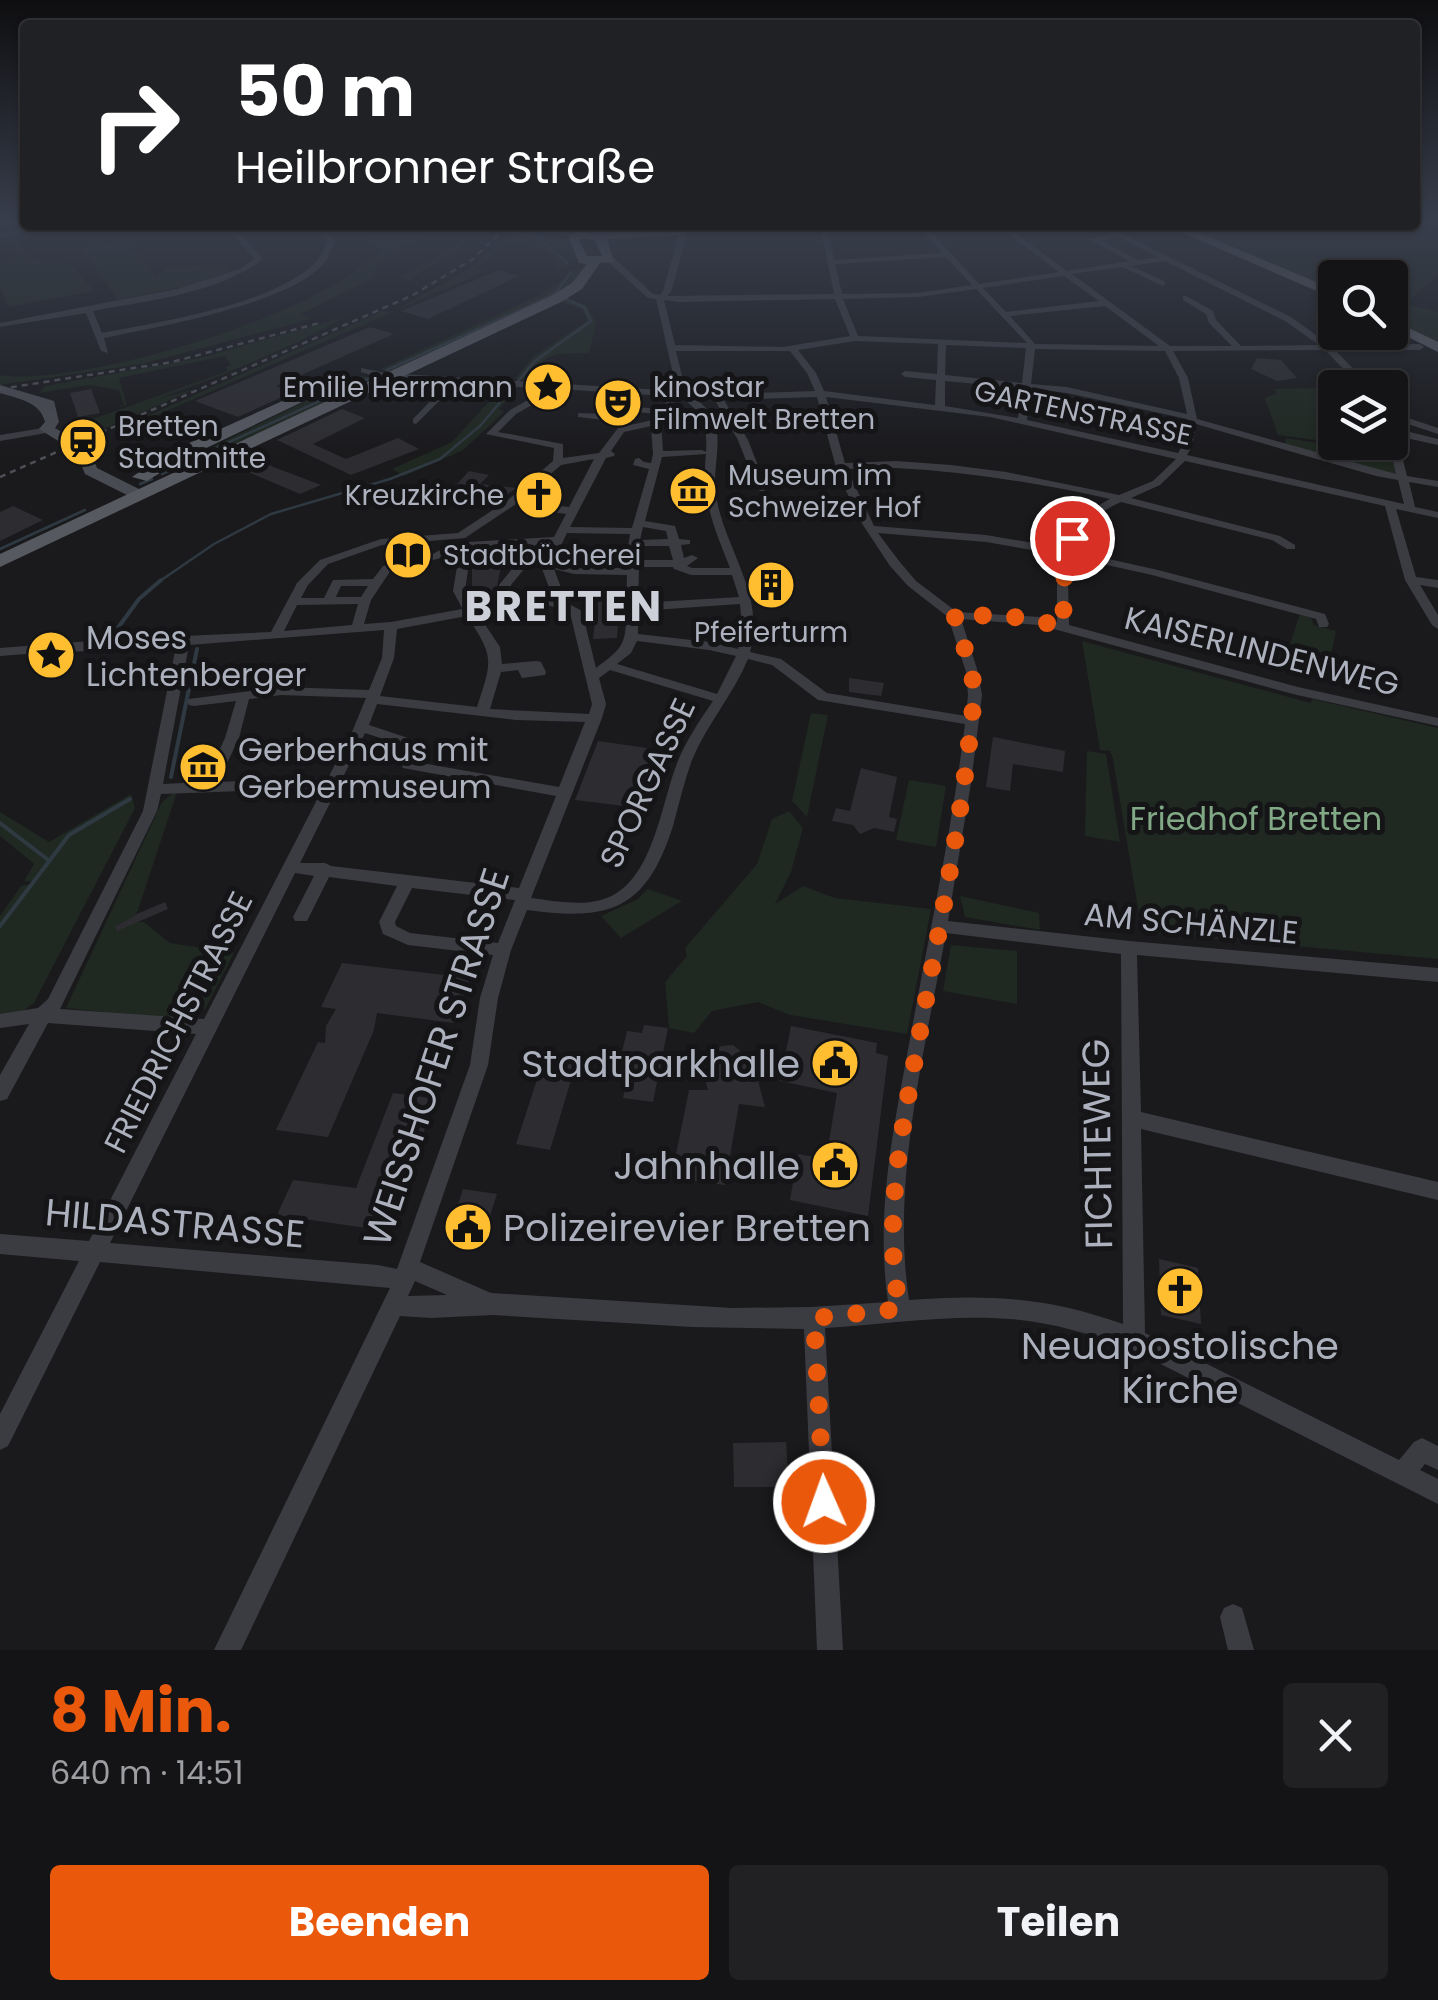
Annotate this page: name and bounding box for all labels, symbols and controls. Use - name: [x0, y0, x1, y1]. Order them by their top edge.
- text: 50 m: [235, 42, 415, 141]
- icon: right: [70, 60, 200, 190]
- text: Heilbronner Straße: [235, 136, 655, 199]
- map controls: [1318, 260, 1408, 460]
- button: search: [1318, 260, 1408, 350]
- place icon: Emilie Herrmann: [522, 361, 574, 413]
- place label: Emilie Herrmann: [283, 368, 513, 407]
- place label: kinostar Filmwelt Bretten: [653, 368, 875, 439]
- button: layers: [1318, 370, 1408, 460]
- street label: GARTENSTRASSE: [971, 371, 1195, 455]
- theatre icon: kinostar Filmwelt Bretten: [592, 377, 644, 429]
- place label: Bretten Stadtmitte: [118, 407, 266, 478]
- station icon: Bretten Stadtmitte: [57, 416, 109, 468]
- place label: Museum im Schweizer Hof: [728, 456, 921, 527]
- museum icon: Museum im Schweizer Hof: [667, 465, 719, 517]
- church icon: Kreuzkirche: [513, 469, 565, 521]
- place label: Kreuzkirche: [345, 476, 504, 515]
- pin: [1030, 496, 1115, 581]
- icon: arrive: [1045, 511, 1100, 566]
- library icon: Stadtbücherei: [382, 529, 434, 581]
- place label: Stadtbücherei: [443, 536, 642, 575]
- building icon: Pfeiferturm: [745, 559, 797, 611]
- district label: BRETTEN: [464, 577, 664, 636]
- street label: KAISERLINDENWEG: [1120, 595, 1404, 707]
- place label: Pfeiferturm: [694, 613, 848, 652]
- place label: Moses Lichtenberger: [86, 615, 306, 697]
- place icon: Moses Lichtenberger: [25, 629, 77, 681]
- street label: SPORGASSE: [588, 691, 706, 875]
- place label: Gerberhaus mit Gerbermuseum: [238, 727, 492, 809]
- museum icon: Gerberhaus mit Gerbermuseum: [177, 741, 229, 793]
- park label: Friedhof Bretten: [1130, 796, 1382, 841]
- street label: WEISSHOFER STRASSE: [350, 861, 522, 1253]
- street label: FRIEDRICHSTRASSE: [93, 884, 263, 1160]
- street label: AM SCHÄNZLE: [1082, 891, 1300, 955]
- place label: Stadtparkhalle: [521, 1037, 800, 1090]
- public building icon: Stadtparkhalle: [809, 1037, 861, 1089]
- street label: FICHTEWEG: [1069, 1038, 1125, 1250]
- place label: Jahnhalle: [613, 1139, 800, 1192]
- public building icon: Jahnhalle: [809, 1139, 861, 1191]
- street label: HILDASTRASSE: [43, 1185, 307, 1261]
- public building icon: Polizeirevier Bretten: [442, 1201, 494, 1253]
- place label: Polizeirevier Bretten: [503, 1201, 871, 1254]
- church icon: Neuapostolische Kirche: [1154, 1265, 1206, 1317]
- place label: Neuapostolische Kirche: [1021, 1319, 1339, 1416]
- position arrow: [772, 1450, 876, 1554]
- text: 8 Min.: [50, 1669, 232, 1753]
- button: close: [1283, 1683, 1388, 1788]
- text: 640 m · 14:51: [50, 1750, 243, 1795]
- button: Beenden: [50, 1865, 709, 1980]
- button: Teilen: [729, 1865, 1388, 1980]

